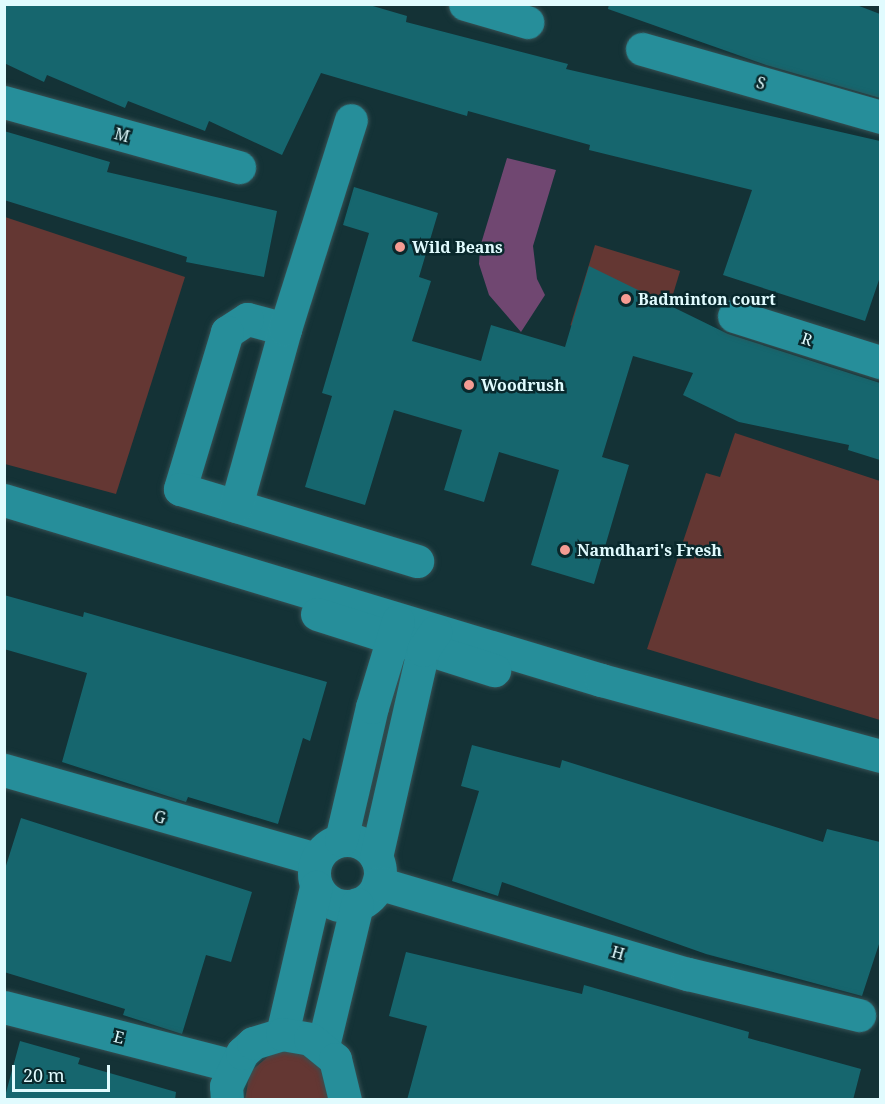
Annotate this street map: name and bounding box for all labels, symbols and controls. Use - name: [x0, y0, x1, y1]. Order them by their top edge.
- street label: S: [754, 73, 768, 93]
- street label: M: [112, 124, 132, 146]
- place label: Wild Beans: [412, 237, 503, 257]
- marker: Wild Beans: [393, 240, 407, 254]
- place label: Badminton court: [638, 289, 776, 309]
- marker: Badminton court: [619, 292, 633, 306]
- street label: R: [799, 328, 815, 350]
- place label: Woodrush: [481, 375, 565, 395]
- marker: Woodrush: [462, 378, 476, 392]
- place label: Namdhari's Fresh: [577, 540, 722, 560]
- marker: Namdhari's Fresh: [558, 543, 572, 557]
- street label: G: [152, 806, 168, 828]
- street label: H: [609, 942, 627, 964]
- street label: E: [112, 1026, 126, 1048]
- scale bar: [15, 1053, 112, 1091]
- text: 20 m: [23, 1063, 65, 1087]

